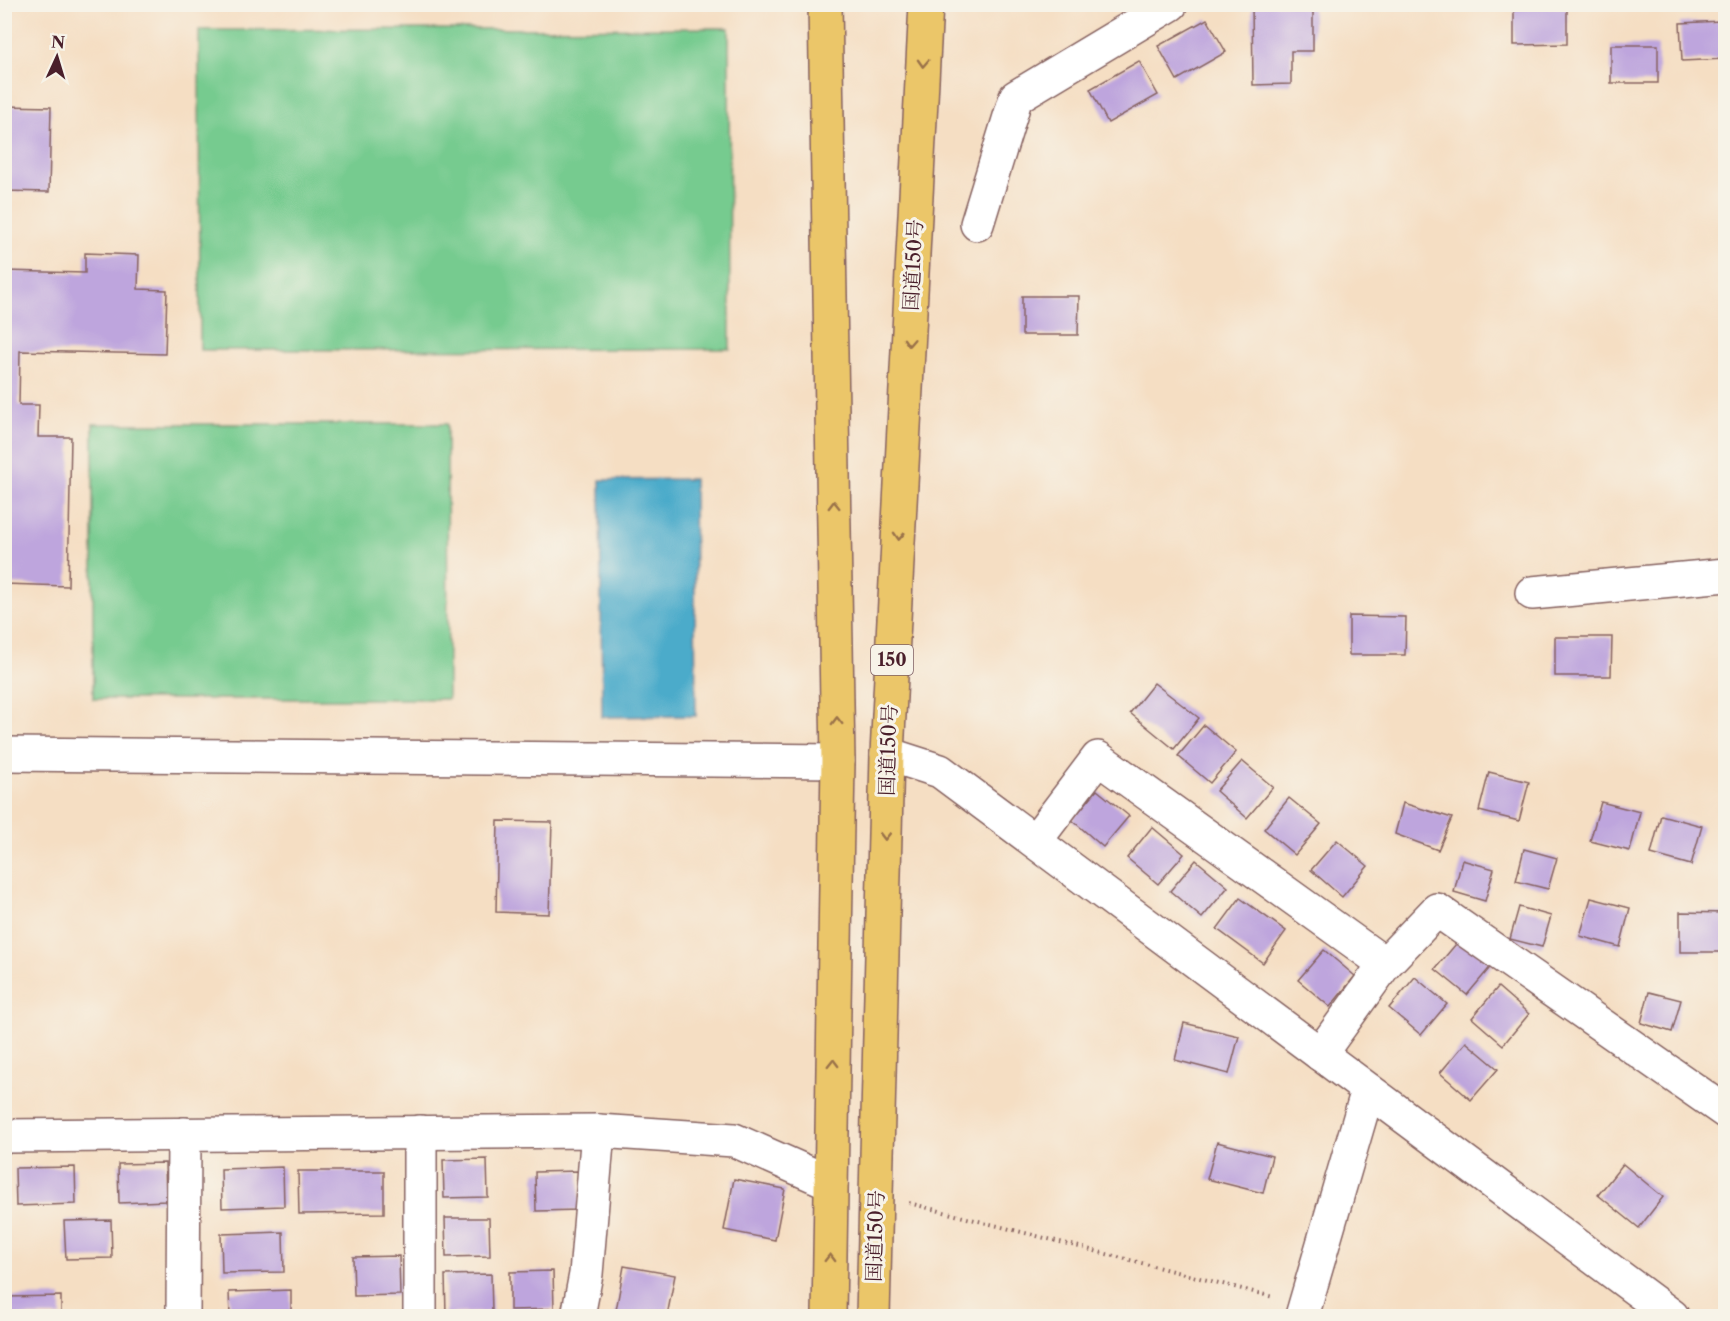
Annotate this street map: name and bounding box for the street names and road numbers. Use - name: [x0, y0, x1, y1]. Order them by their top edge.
- street label: 国道150号: [899, 218, 927, 312]
- road number: 150: [871, 645, 913, 675]
- street label: 国道150号: [874, 704, 902, 796]
- street label: 国道150号: [861, 1190, 889, 1282]

